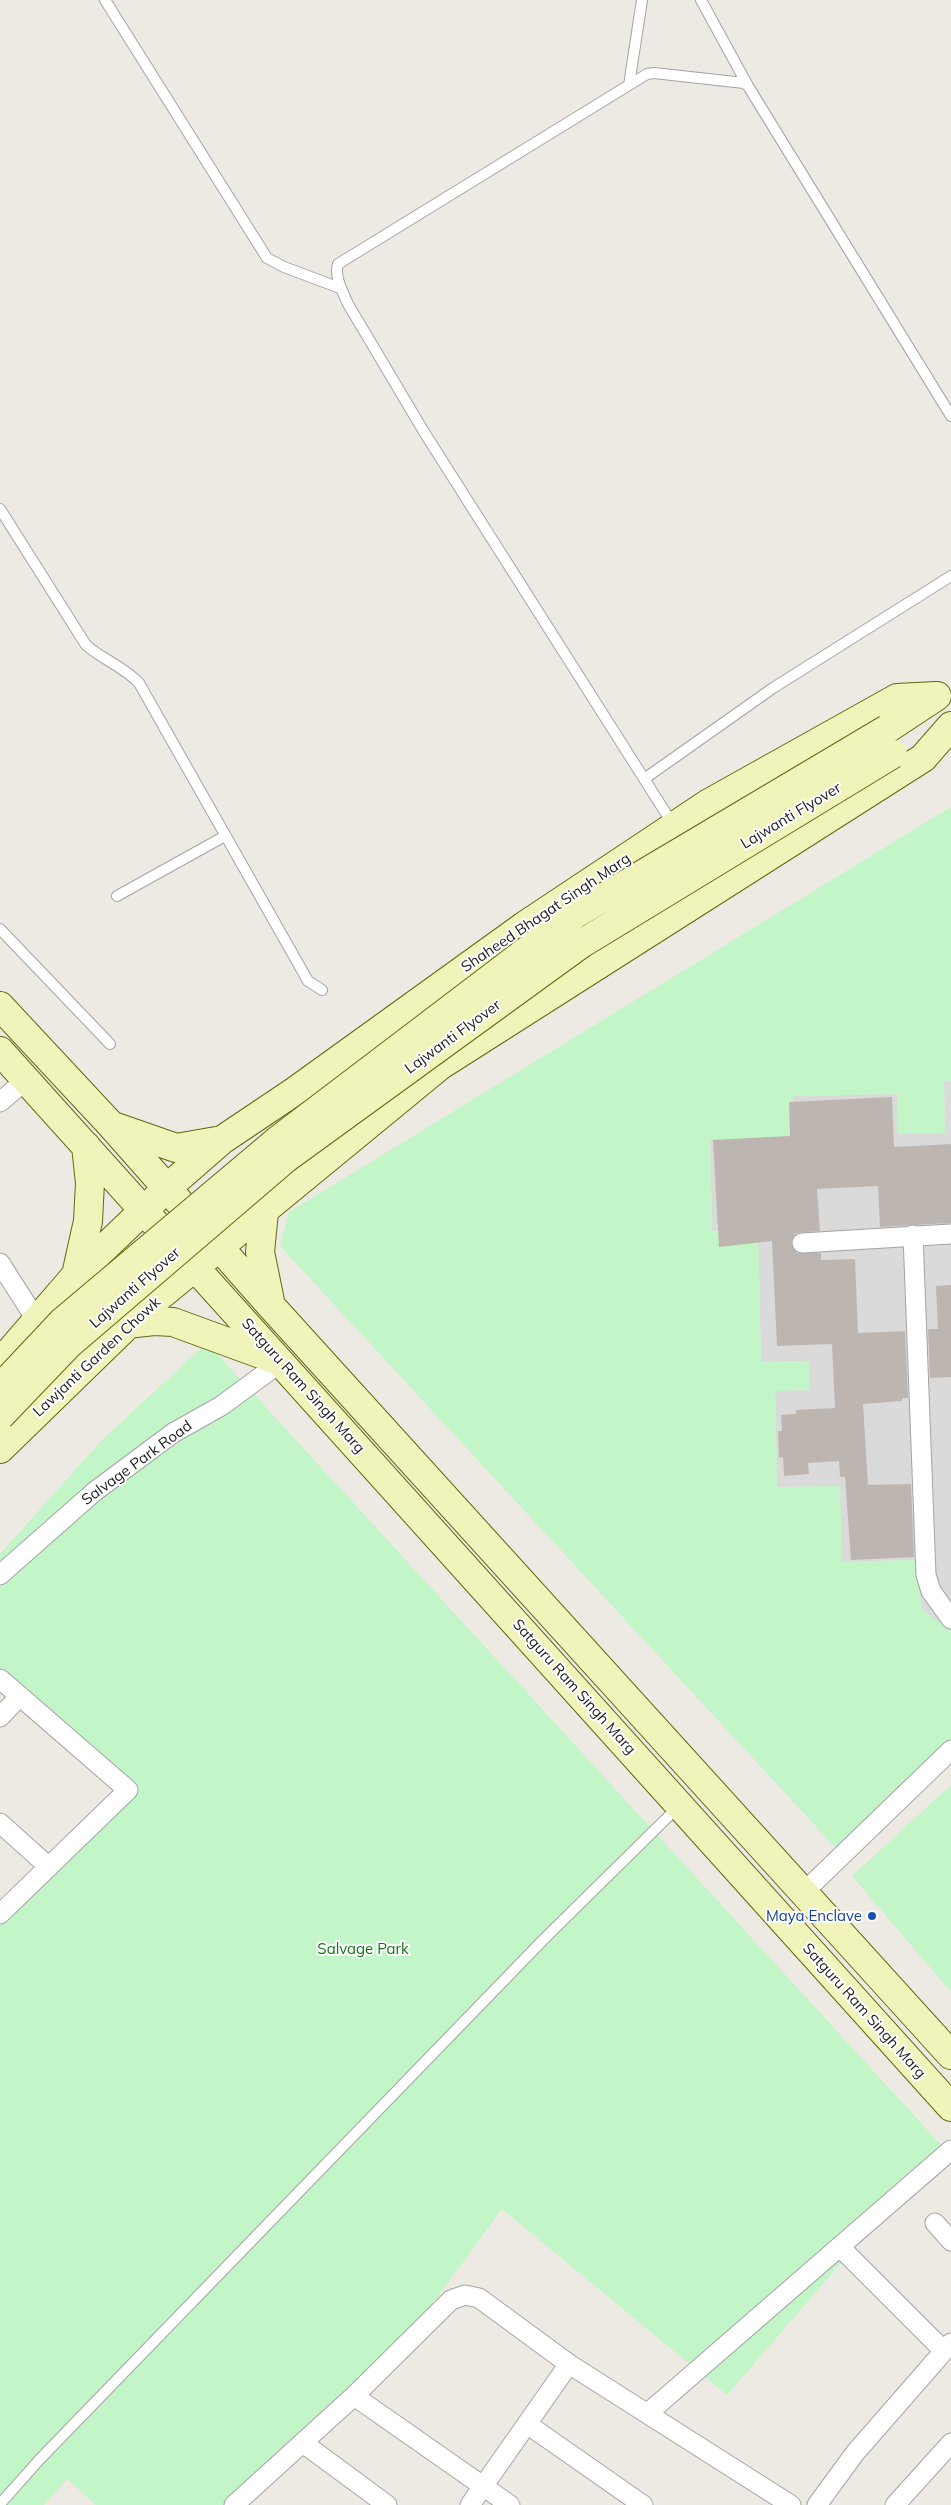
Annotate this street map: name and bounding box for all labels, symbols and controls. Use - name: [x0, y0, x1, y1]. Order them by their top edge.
- street label: Lajwanti Flyover: [738, 779, 844, 853]
- street label: Shaheed Bhagat Singh Marg: [458, 850, 634, 976]
- street label: Lajwanti Flyover: [402, 996, 504, 1078]
- street label: Lajwanti Flyover: [86, 1244, 184, 1332]
- street label: Lawjanti Garden Chowk: [30, 1293, 164, 1421]
- street label: Satguru Ram Singh Marg: [238, 1315, 368, 1457]
- street label: Salvage Park Road: [78, 1417, 196, 1509]
- street label: Satguru Ram Singh Marg: [509, 1616, 639, 1758]
- place label: Maya Enclave: [766, 1907, 862, 1925]
- marker: Maya Enclave: [866, 1910, 878, 1922]
- park label: Salvage Park: [317, 1940, 409, 1958]
- street label: Satguru Ram Singh Marg: [799, 1940, 929, 2082]

